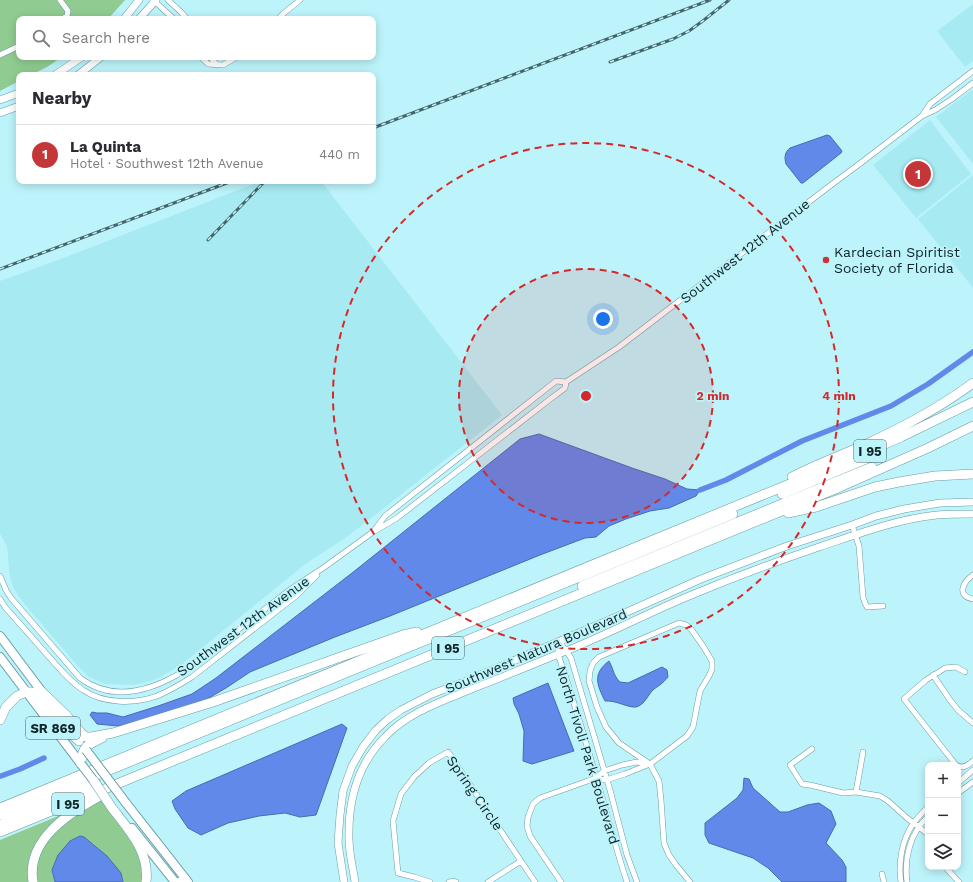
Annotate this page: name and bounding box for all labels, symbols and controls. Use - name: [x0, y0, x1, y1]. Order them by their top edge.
- search box: [16, 16, 376, 60]
- icon: search: [30, 27, 52, 49]
- text: Search here: [62, 29, 150, 47]
- text: Nearby: [32, 88, 91, 108]
- text: La Quinta: [70, 138, 141, 156]
- text: 1: [42, 147, 48, 162]
- text: 440 m: [319, 147, 360, 162]
- text: Hotel · Southwest 12th Avenue: [70, 156, 264, 171]
- pin: 1: [905, 159, 931, 189]
- street label: Southwest 12th Avenue: [677, 196, 813, 306]
- place label: Kardecian Spiritist Society of Florida: [834, 244, 960, 276]
- marker: Kardecian Spiritist Society of Florida: [821, 255, 831, 265]
- your location: [593, 309, 613, 329]
- centre of rings: [579, 389, 593, 403]
- text: 2 min: [697, 389, 729, 403]
- text: 4 min: [822, 389, 856, 403]
- road number: I 95: [854, 440, 886, 462]
- street label: Southwest 12th Avenue: [174, 573, 312, 679]
- street label: Southwest Natura Boulevard: [443, 605, 629, 697]
- road number: I 95: [432, 637, 464, 659]
- street label: North Tivoli Park Boulevard: [553, 664, 623, 846]
- road number: SR 869: [26, 717, 80, 739]
- street label: Spring Circle: [443, 753, 507, 833]
- map controls: [925, 762, 961, 870]
- button: +: [925, 762, 961, 798]
- road number: I 95: [52, 793, 84, 815]
- button: −: [925, 798, 961, 834]
- button: layers: [925, 834, 961, 870]

